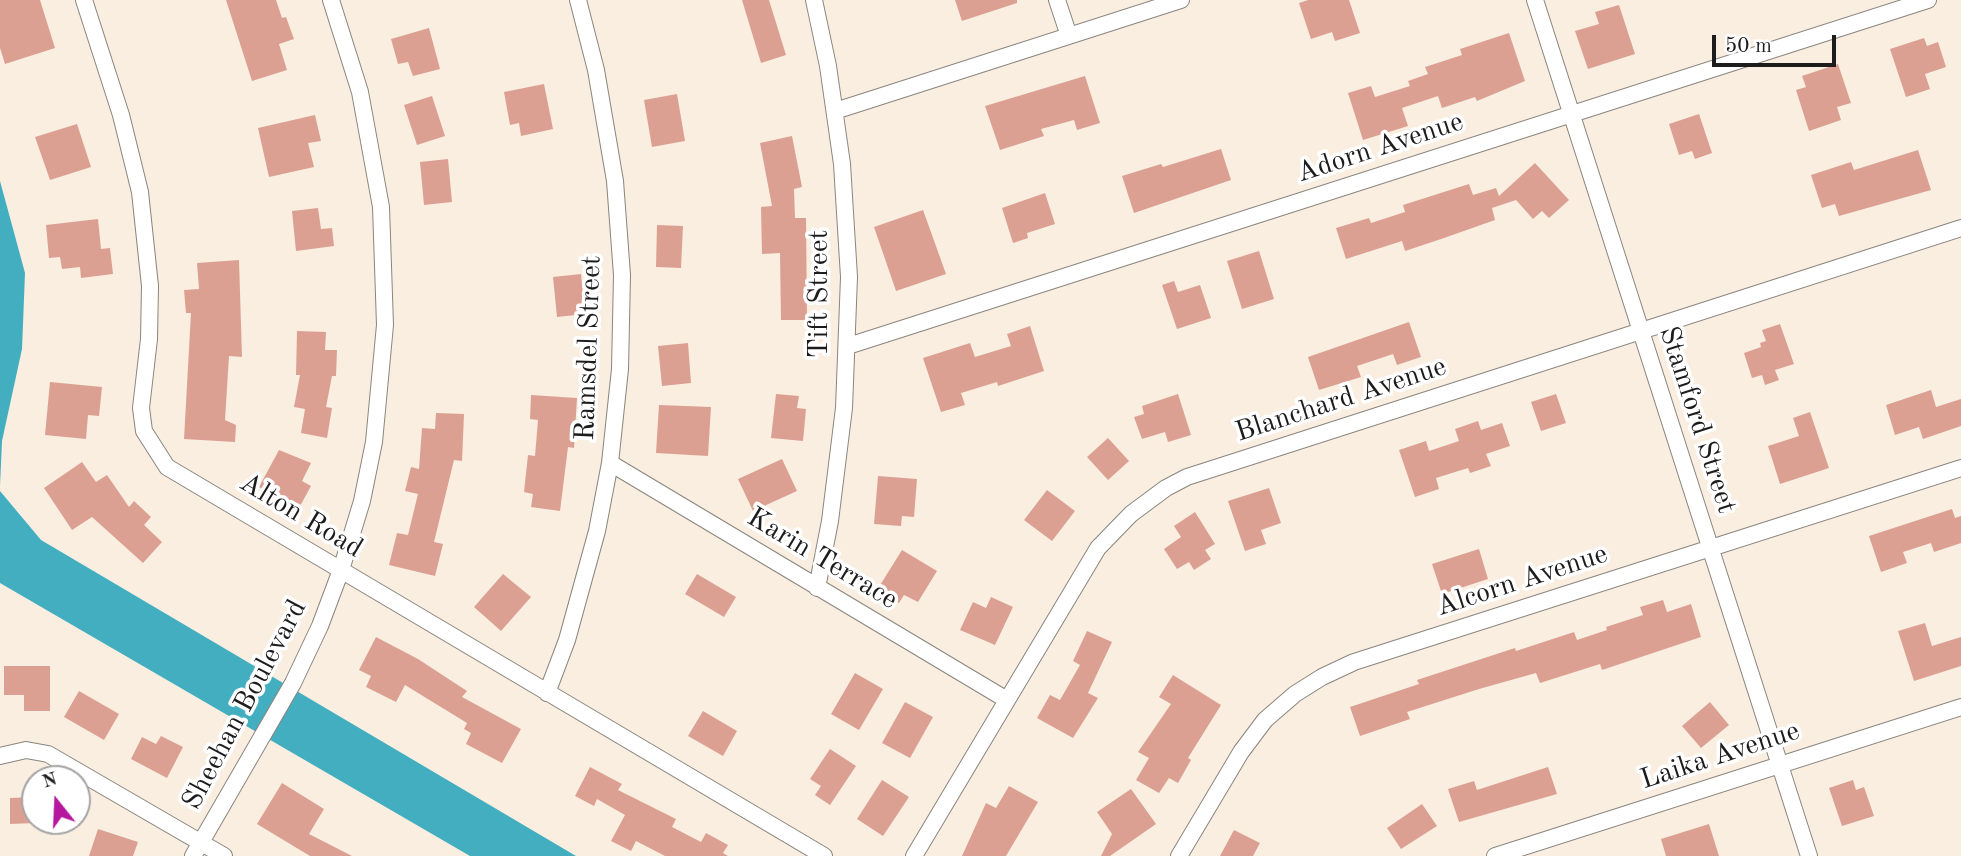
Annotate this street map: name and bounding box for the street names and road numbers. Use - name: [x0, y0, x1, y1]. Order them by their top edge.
- street label: Adorn Avenue: [1292, 105, 1468, 191]
- street label: Tift Street: [803, 230, 837, 358]
- street label: Ramsdel Street: [569, 255, 609, 441]
- street label: Stamford Street: [1651, 322, 1743, 518]
- street label: Blanchard Avenue: [1231, 350, 1451, 450]
- street label: Alton Road: [233, 466, 369, 566]
- street label: Karin Terrace: [741, 501, 903, 617]
- street label: Alcorn Avenue: [1432, 537, 1612, 625]
- street label: Sheehan Boulevard: [176, 594, 314, 816]
- street label: Laika Avenue: [1636, 714, 1804, 798]

